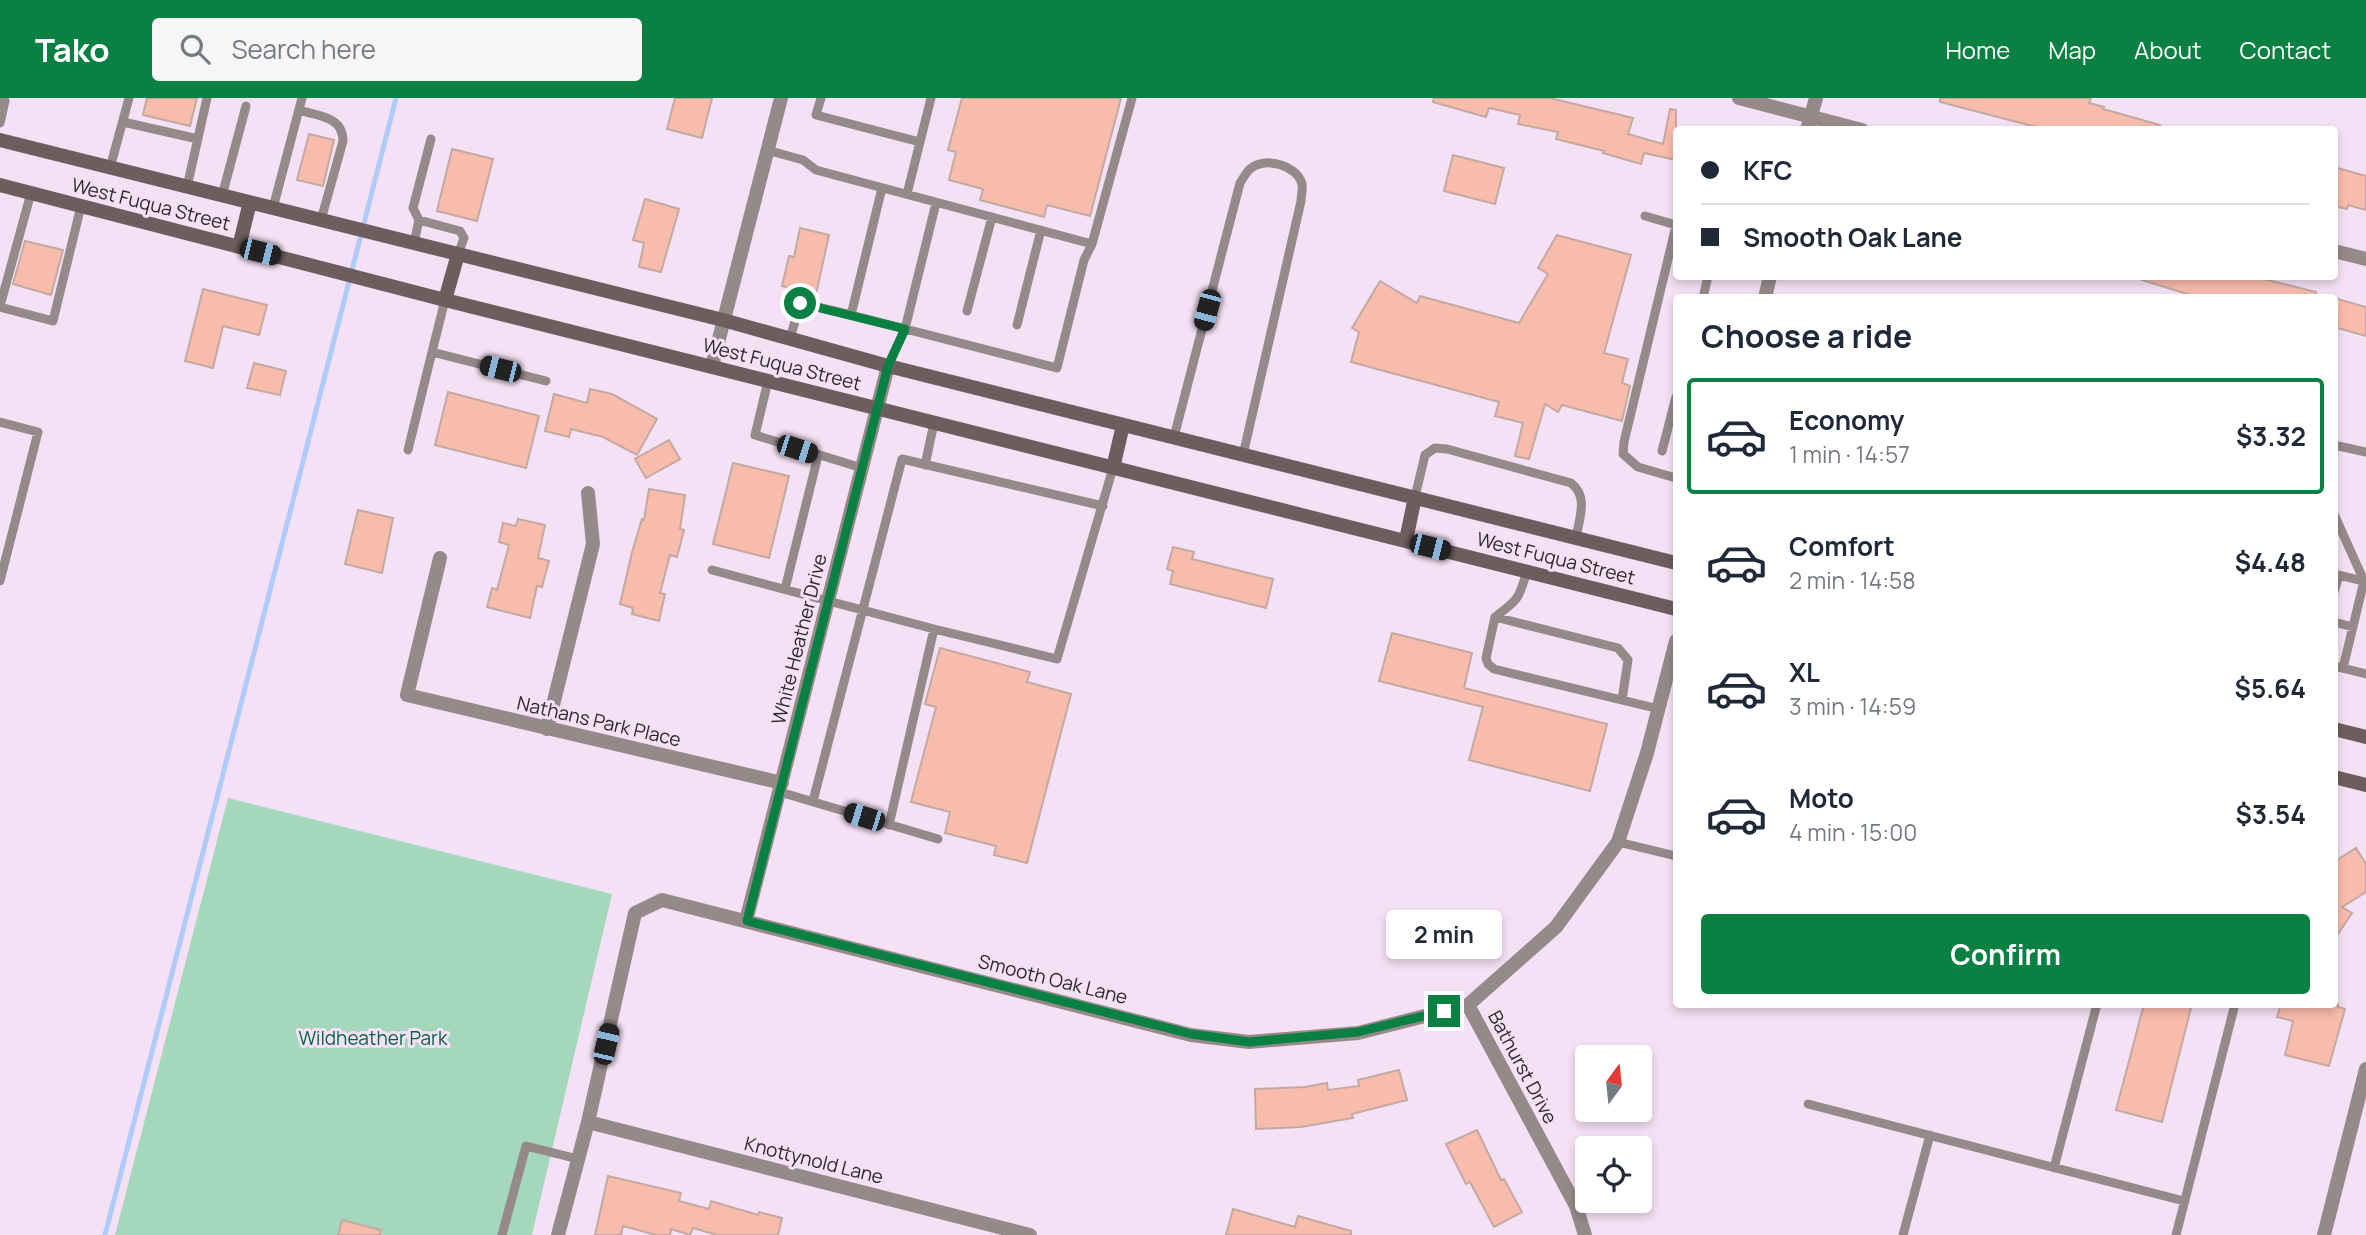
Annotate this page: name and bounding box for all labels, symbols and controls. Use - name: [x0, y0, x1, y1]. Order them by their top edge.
- search box: [152, 18, 642, 81]
- text: Tako: [35, 27, 110, 72]
- icon: search: [176, 30, 214, 68]
- text: Search here: [232, 31, 376, 67]
- text: Home: [1945, 33, 2010, 66]
- text: Map: [2048, 33, 2096, 66]
- text: About: [2134, 33, 2202, 66]
- text: Contact: [2240, 33, 2331, 66]
- text: KFC: [1743, 152, 1793, 188]
- street label: West Fuqua Street: [69, 172, 233, 236]
- text: Smooth Oak Lane: [1743, 219, 1962, 255]
- car: [238, 237, 283, 267]
- route start: [784, 287, 816, 319]
- car: [1192, 287, 1223, 333]
- text: Choose a ride: [1701, 314, 1912, 358]
- street label: West Fuqua Street: [700, 332, 864, 396]
- car: [478, 354, 523, 384]
- text: Economy: [1789, 402, 1904, 438]
- icon: car: [1705, 405, 1768, 468]
- text: $3.32: [2236, 418, 2306, 454]
- car: [774, 433, 821, 465]
- text: 1 min · 14:57: [1789, 438, 1910, 470]
- street label: West Fuqua Street: [1474, 526, 1638, 590]
- text: Comfort: [1789, 528, 1895, 564]
- icon: car: [1705, 531, 1768, 594]
- car: [1408, 532, 1453, 562]
- text: $4.48: [2235, 544, 2306, 580]
- street label: White Heather Drive: [765, 551, 833, 727]
- text: 2 min · 14:58: [1789, 564, 1916, 596]
- text: XL: [1789, 654, 1820, 690]
- icon: car: [1705, 657, 1768, 720]
- text: $5.64: [2235, 670, 2306, 706]
- street label: Nathans Park Place: [514, 689, 684, 753]
- text: 3 min · 14:59: [1789, 690, 1916, 722]
- text: Moto: [1789, 780, 1854, 816]
- icon: car: [1705, 783, 1768, 846]
- text: $3.54: [2236, 796, 2306, 832]
- car: [841, 801, 888, 833]
- text: 4 min · 15:00: [1789, 816, 1917, 848]
- callout: 2 min: [1386, 909, 1502, 958]
- button: Confirm: [1701, 914, 2310, 994]
- text: 2 min: [1414, 918, 1474, 950]
- street label: Smooth Oak Lane: [976, 948, 1130, 1010]
- route end: [1428, 995, 1460, 1027]
- street label: Bathurst Drive: [1482, 1006, 1564, 1128]
- car: [592, 1021, 621, 1067]
- park label: Wildheather Park: [299, 1025, 448, 1051]
- north arrow: [1575, 1045, 1652, 1122]
- map controls: [1575, 1045, 1652, 1213]
- street label: Knottynold Lane: [742, 1130, 886, 1190]
- button: locate: [1575, 1136, 1652, 1213]

